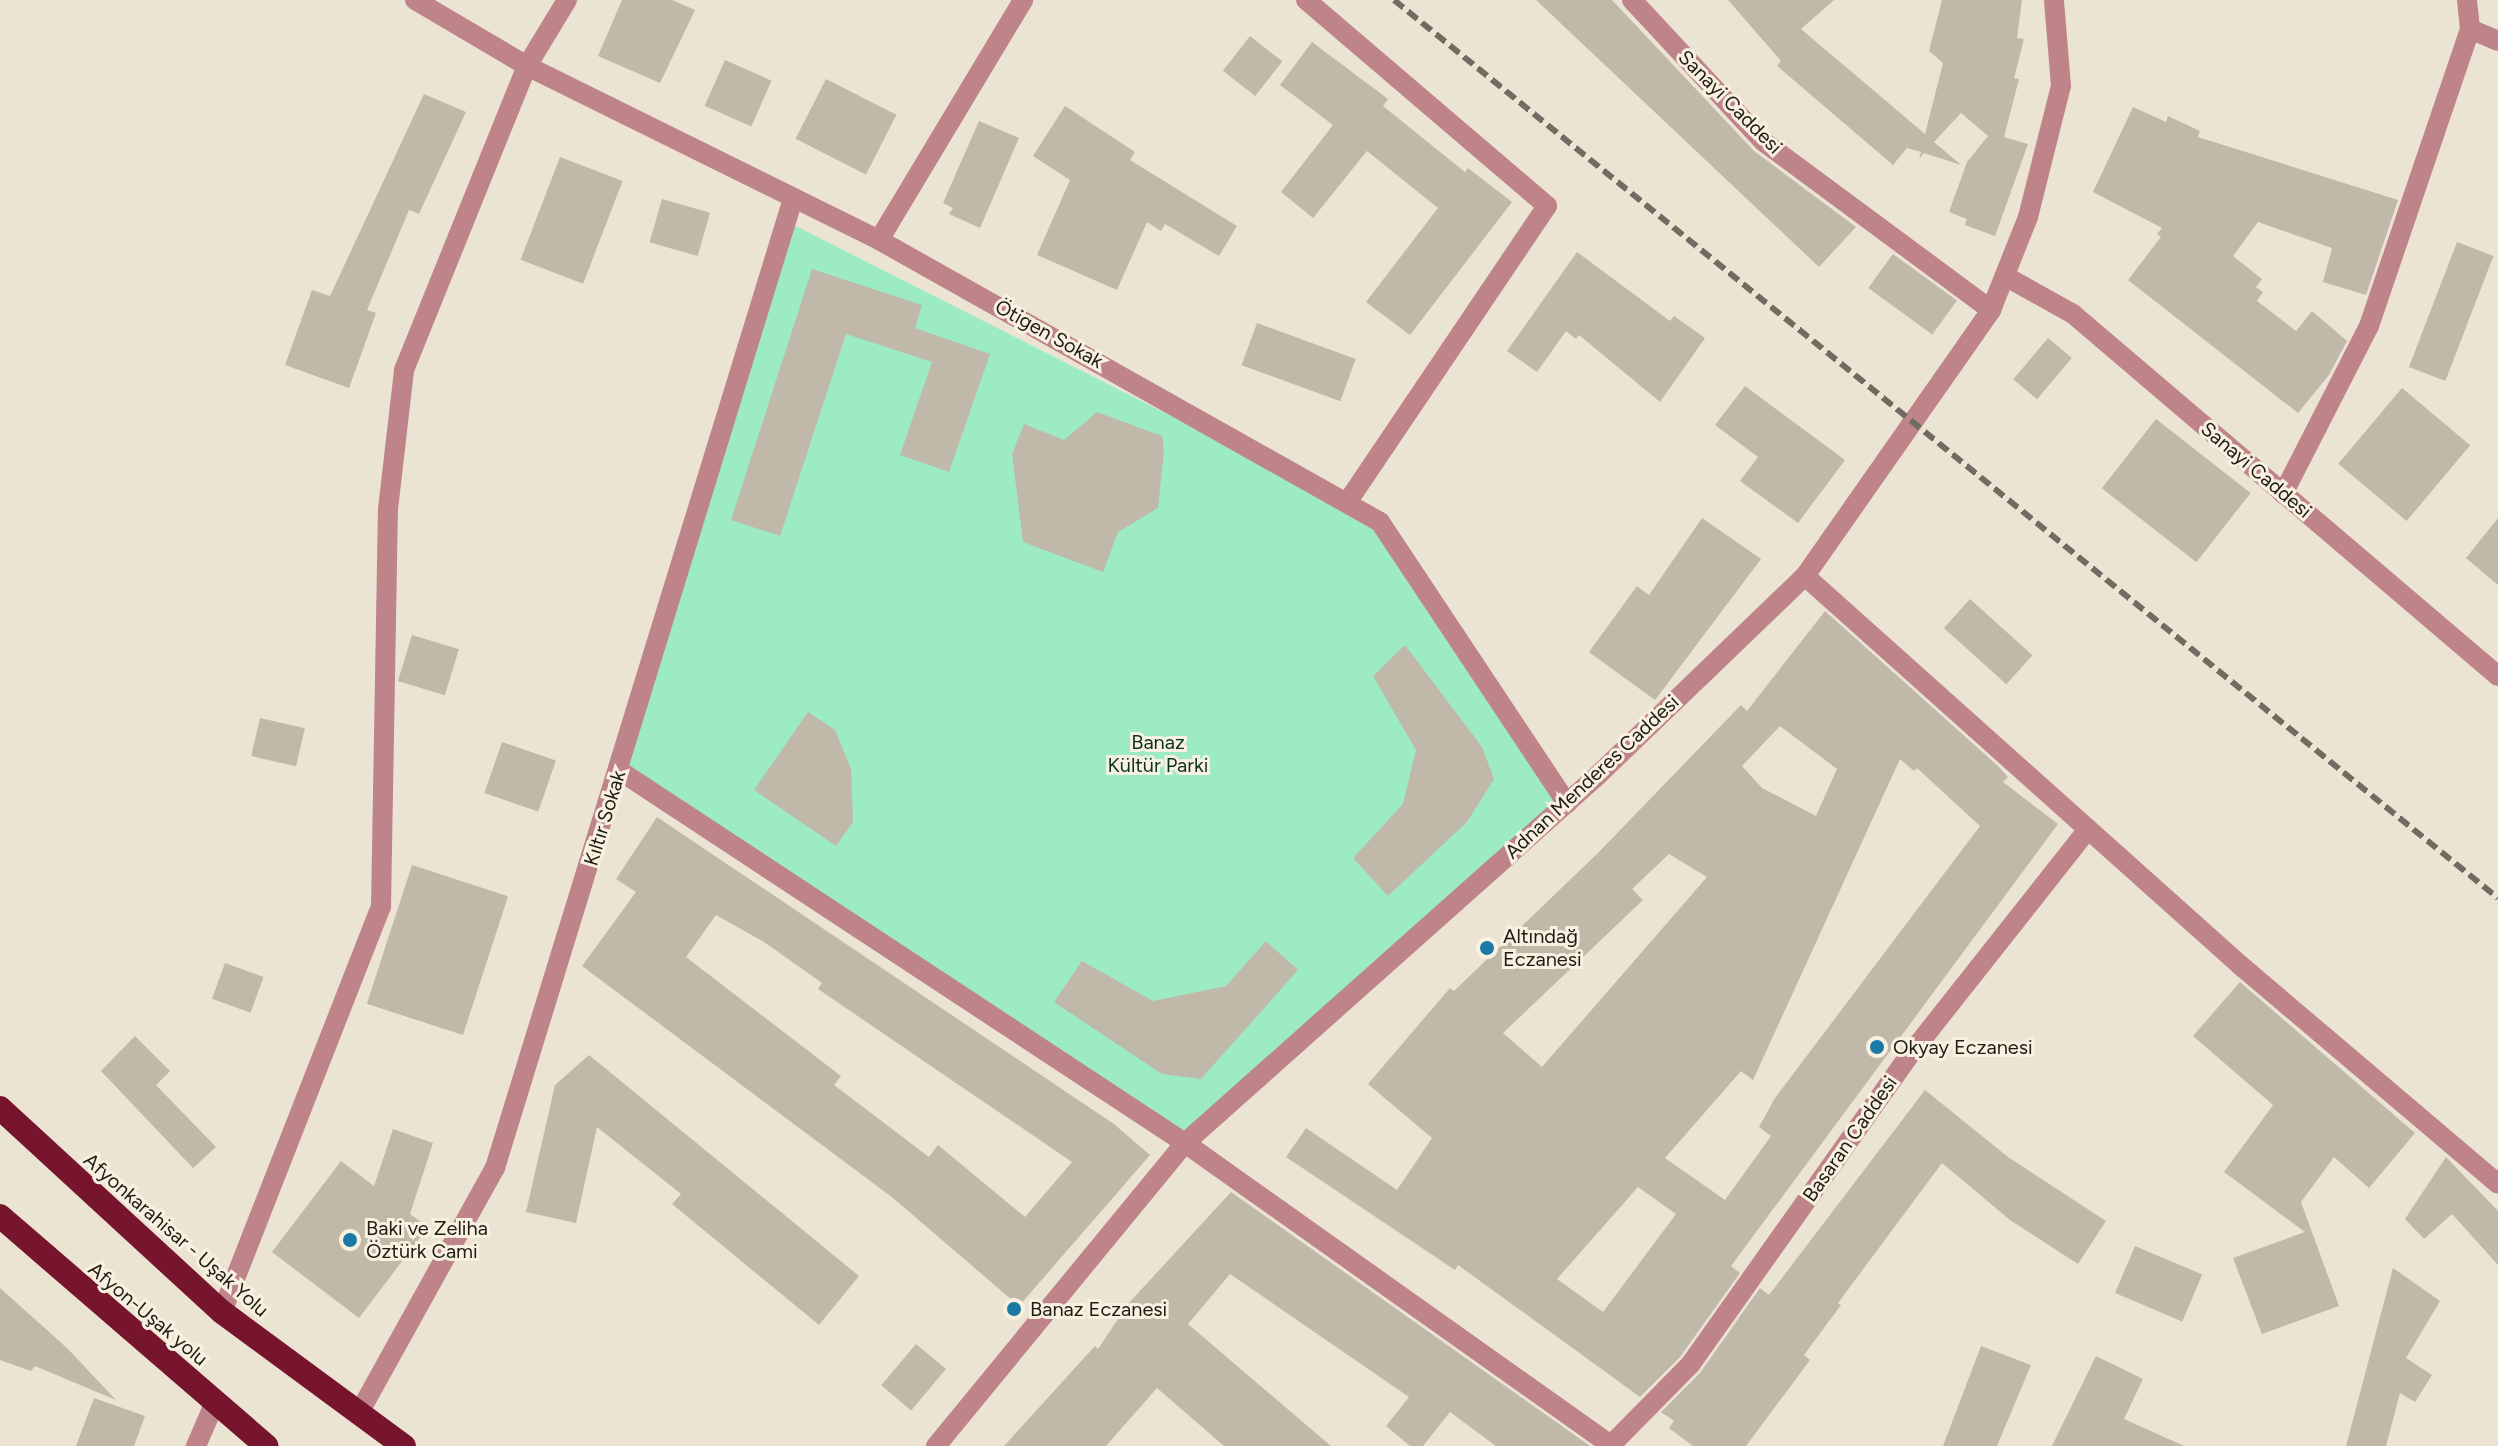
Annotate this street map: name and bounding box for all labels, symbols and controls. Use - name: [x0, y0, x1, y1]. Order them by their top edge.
- street label: Sanayi Caddesi: [1673, 45, 1787, 159]
- street label: Ötigen Sokak: [991, 294, 1107, 374]
- street label: Sanayi Caddesi: [2196, 417, 2316, 523]
- street label: Adnan Menderes Caddesi: [1500, 690, 1684, 864]
- park label: Banaz Kültür Parki: [1108, 731, 1208, 778]
- street label: Kıltır Sokak: [579, 767, 631, 869]
- place label: Altındağ Eczanesi: [1503, 924, 1582, 971]
- marker: Altındağ Eczanesi: [1478, 939, 1496, 957]
- place label: Okyay Eczanesi: [1893, 1035, 2033, 1059]
- marker: Okyay Eczanesi: [1868, 1038, 1886, 1056]
- street label: Basaran Caddesi: [1798, 1072, 1902, 1206]
- street label: Afyonkarahisar - Uşak Yolu: [79, 1148, 273, 1322]
- place label: Baki ve Zeliha Öztürk Cami: [366, 1216, 488, 1263]
- marker: Baki ve Zeliha Öztürk Cami: [341, 1231, 359, 1249]
- street label: Afyon-Uşak yolu: [84, 1257, 212, 1371]
- place label: Banaz Eczanesi: [1030, 1297, 1167, 1321]
- marker: Banaz Eczanesi: [1005, 1300, 1023, 1318]

